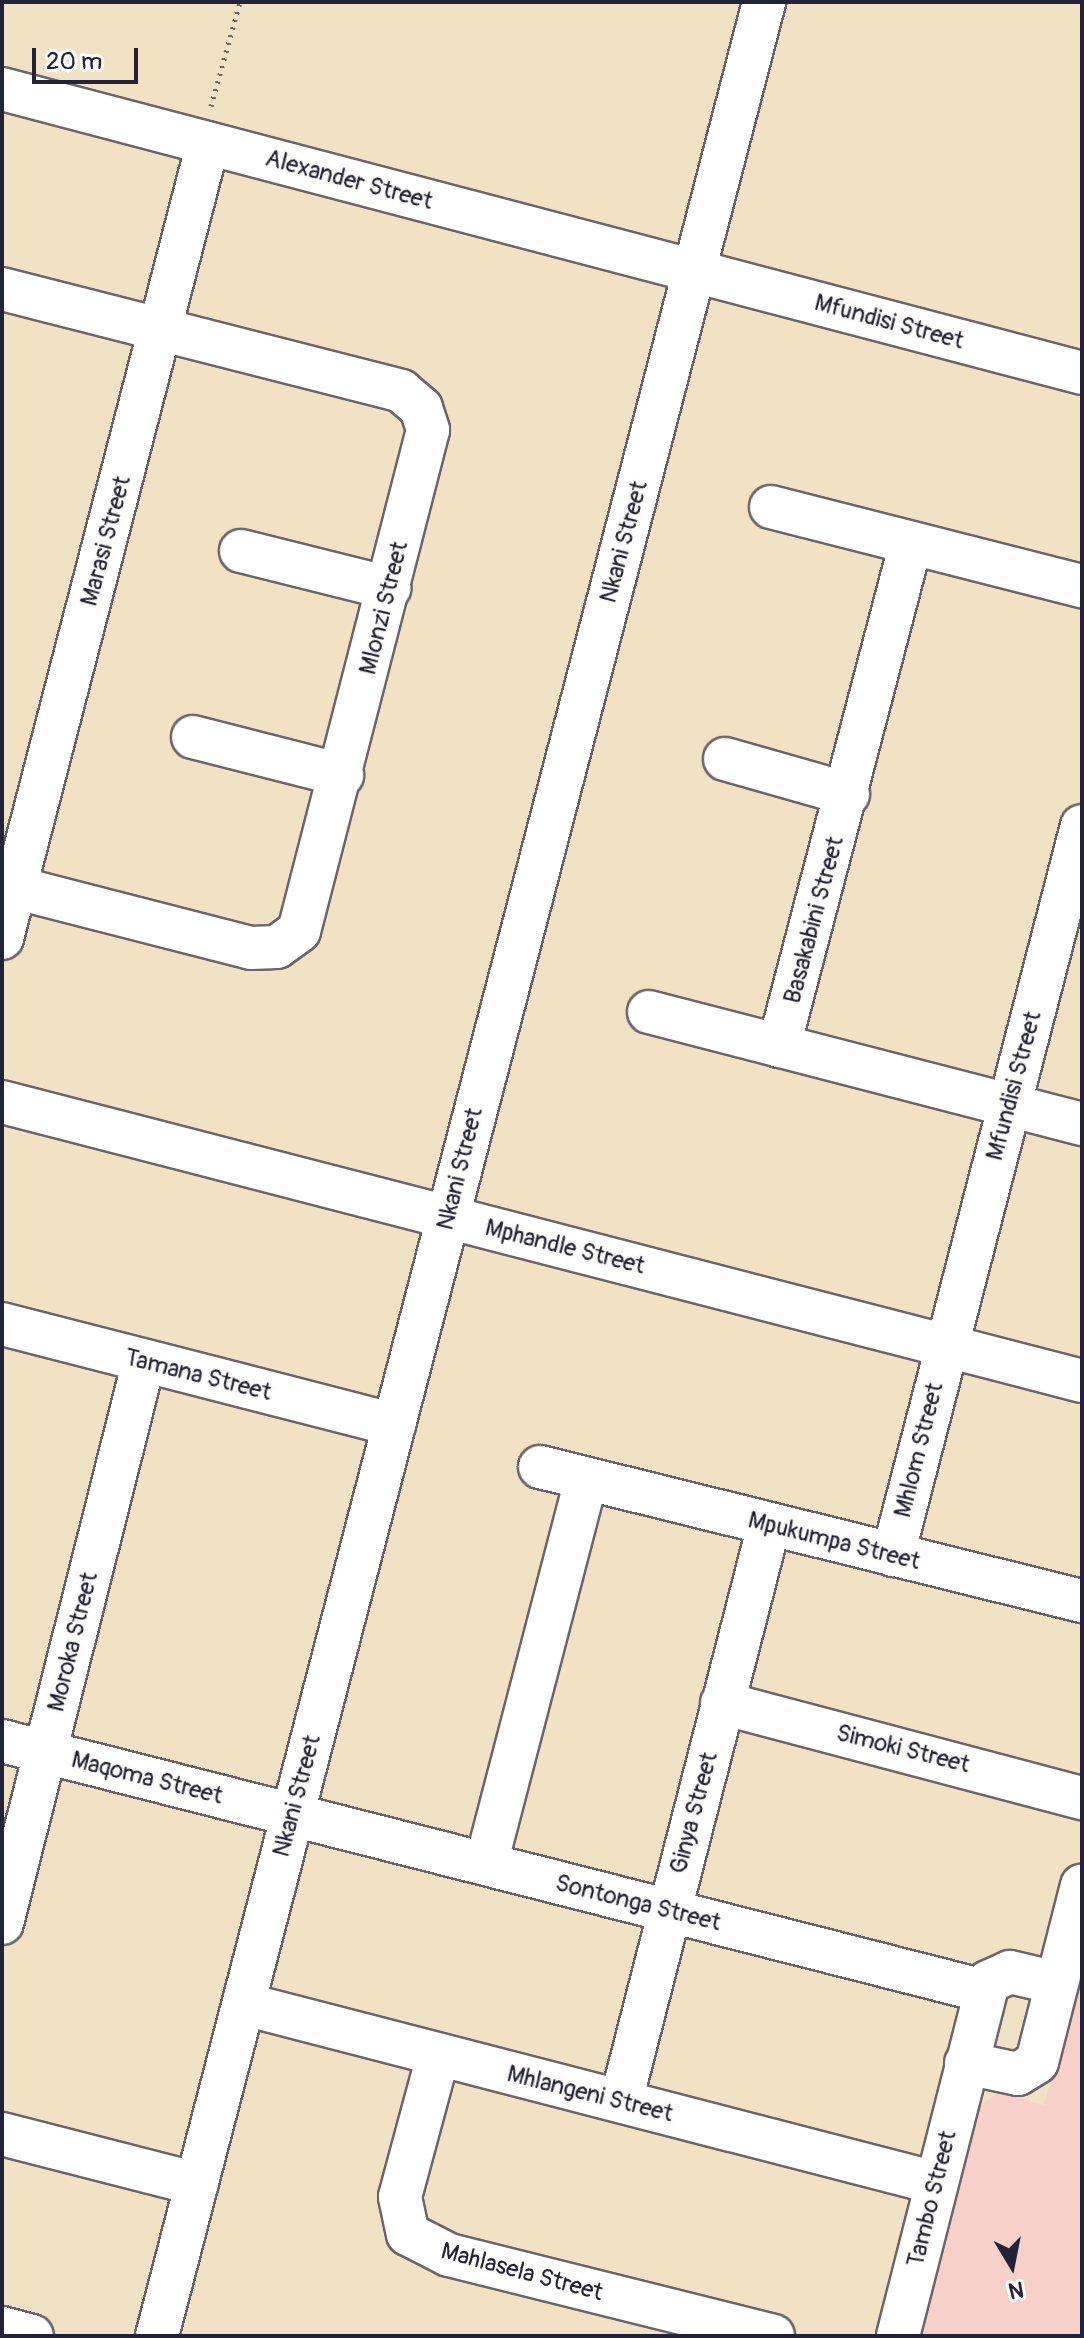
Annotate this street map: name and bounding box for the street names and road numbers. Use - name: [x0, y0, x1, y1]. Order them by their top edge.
- street label: Alexander Street: [262, 144, 436, 216]
- street label: Mfundisi Street: [811, 288, 967, 356]
- street label: Marasi Street: [75, 473, 137, 609]
- street label: Nkani Street: [594, 478, 654, 606]
- street label: Mlonzi Street: [354, 538, 414, 678]
- street label: Basakabini Street: [778, 833, 850, 1007]
- street label: Mfundisi Street: [980, 1008, 1048, 1164]
- street label: Nkani Street: [431, 1105, 489, 1233]
- street label: Mphandle Street: [482, 1213, 648, 1281]
- street label: Tamana Street: [122, 1343, 274, 1407]
- street label: Mhlom Street: [888, 1380, 950, 1520]
- street label: Mpukumpa Street: [745, 1506, 923, 1576]
- street label: Moroka Street: [42, 1569, 104, 1715]
- street label: Simoki Street: [833, 1719, 973, 1779]
- street label: Nkani Street: [267, 1732, 327, 1860]
- street label: Maqoma Street: [69, 1745, 225, 1811]
- street label: Ginya Street: [664, 1749, 724, 1877]
- street label: Sontonga Street: [552, 1869, 724, 1937]
- street label: Mhlangeni Street: [504, 2059, 676, 2129]
- street label: Tambo Street: [901, 2128, 963, 2270]
- street label: Mahlasela Street: [438, 2237, 606, 2307]

